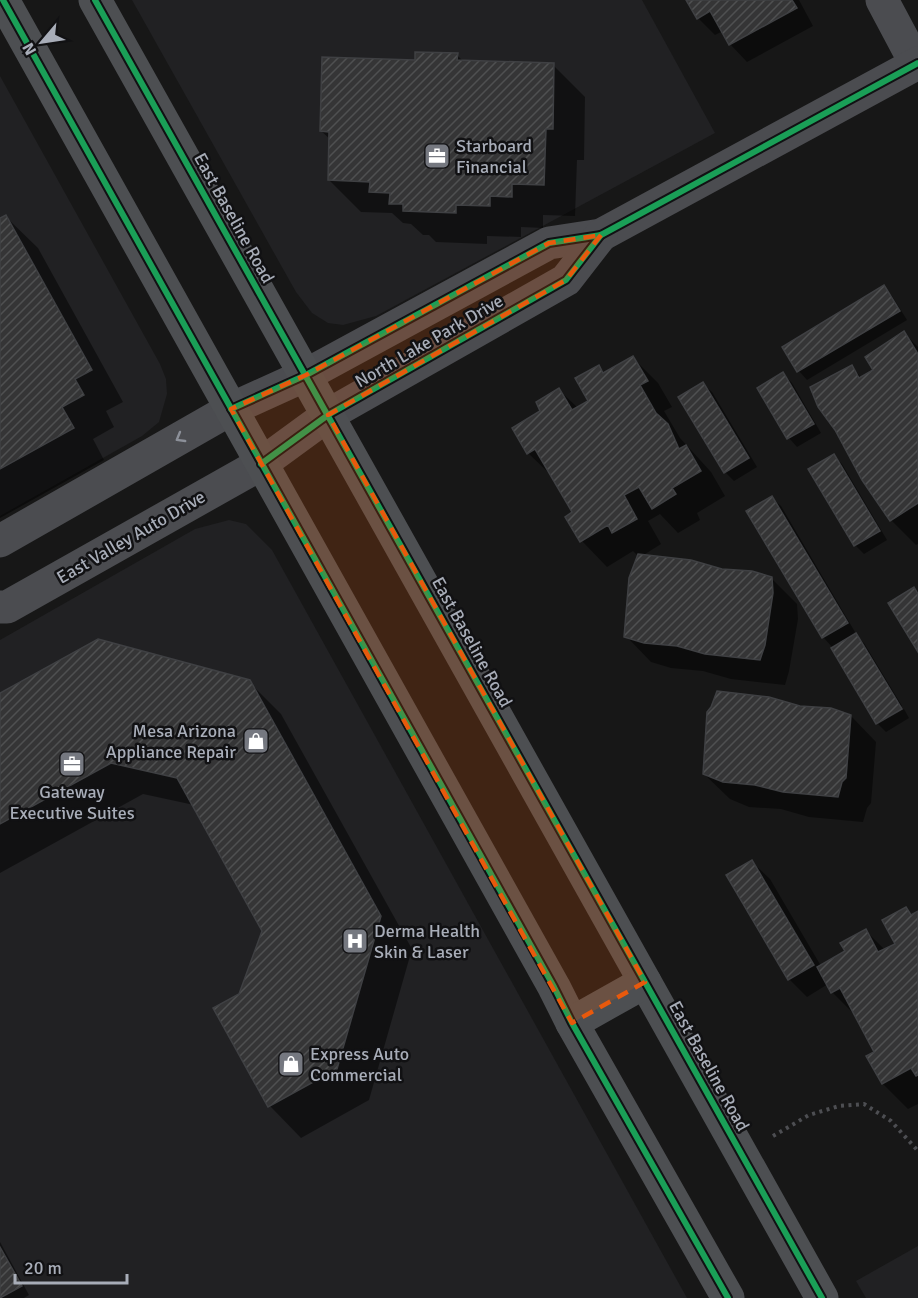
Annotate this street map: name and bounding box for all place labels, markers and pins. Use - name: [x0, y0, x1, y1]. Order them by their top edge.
- place label: Starboard Financial: [456, 135, 532, 178]
- office icon: Starboard Financial: [422, 141, 452, 171]
- place label: Mesa Arizona Appliance Repair: [106, 720, 236, 763]
- shop icon: Mesa Arizona Appliance Repair: [241, 726, 271, 756]
- office icon: Gateway Executive Suites: [57, 749, 87, 779]
- place label: Gateway Executive Suites: [9, 781, 135, 824]
- place label: Derma Health Skin & Laser: [374, 920, 480, 963]
- hospital icon: Derma Health Skin & Laser: [340, 926, 370, 956]
- place label: Express Auto Commercial: [310, 1043, 409, 1086]
- shop icon: Express Auto Commercial: [276, 1049, 306, 1079]

